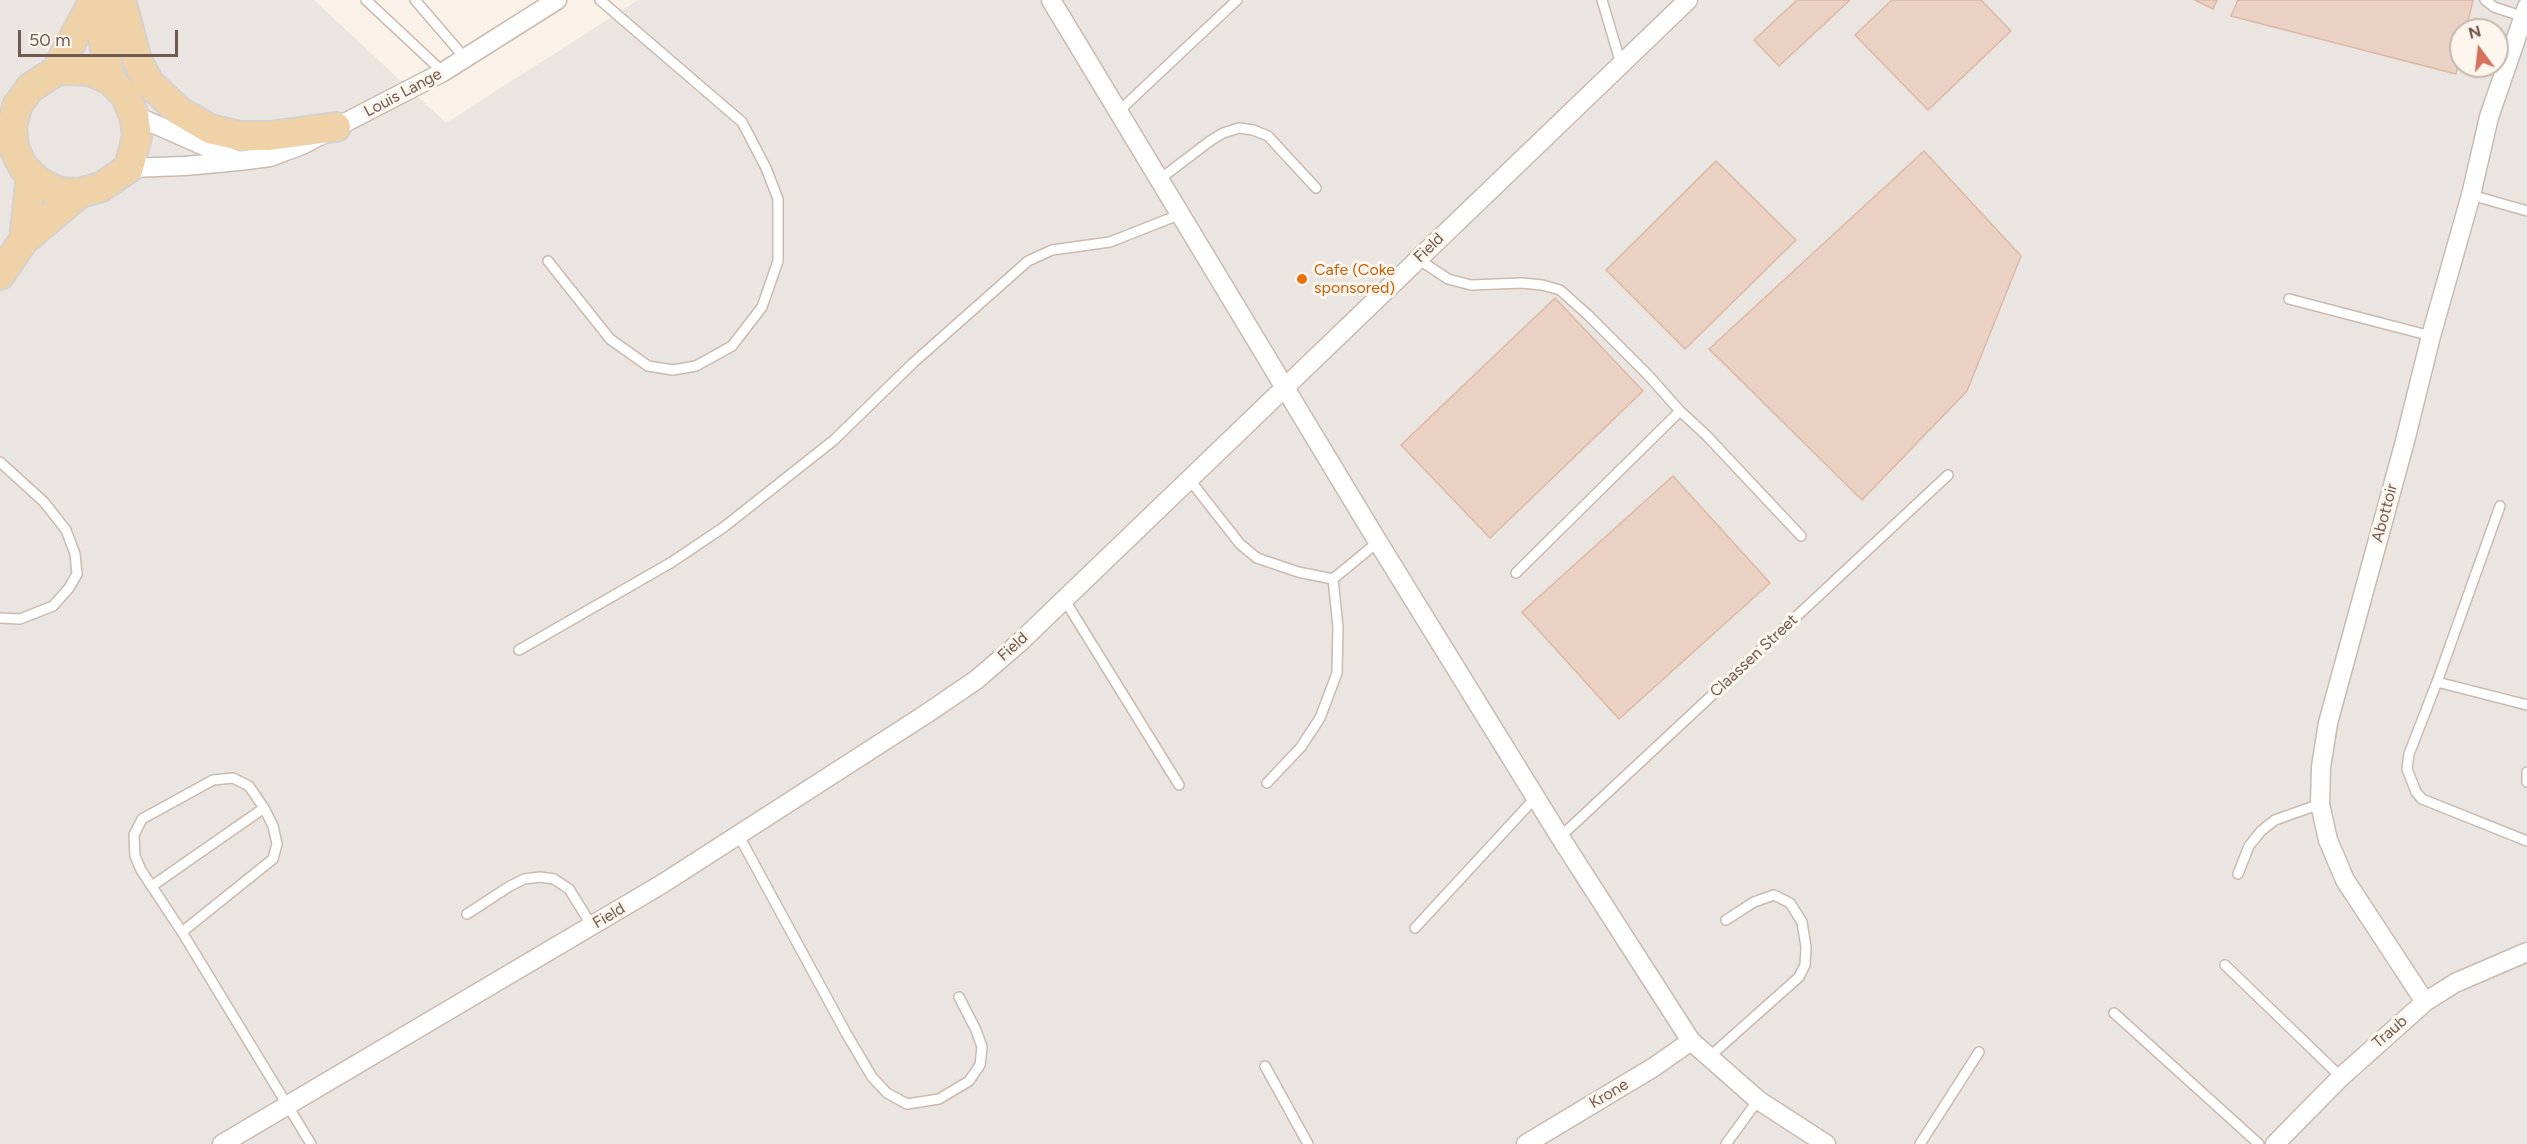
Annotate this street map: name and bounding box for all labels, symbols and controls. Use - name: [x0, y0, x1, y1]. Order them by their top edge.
- scale bar: [21, 18, 182, 56]
- north arrow: [2449, 18, 2509, 78]
- text: N: [2466, 21, 2483, 43]
- text: 50 m: [29, 29, 71, 51]
- street label: Louis Lange: [361, 65, 445, 121]
- street label: Field: [1410, 229, 1448, 267]
- place label: Cafe (Coke sponsored): [1314, 260, 1395, 298]
- marker: Cafe (Coke sponsored): [1295, 272, 1309, 286]
- street label: Abottoir: [2368, 482, 2402, 544]
- street label: Claassen Street: [1706, 611, 1802, 701]
- street label: Field: [994, 628, 1032, 666]
- street label: Field: [589, 899, 629, 933]
- street label: Traub: [2369, 1012, 2411, 1052]
- street label: Krone: [1586, 1075, 1632, 1113]

